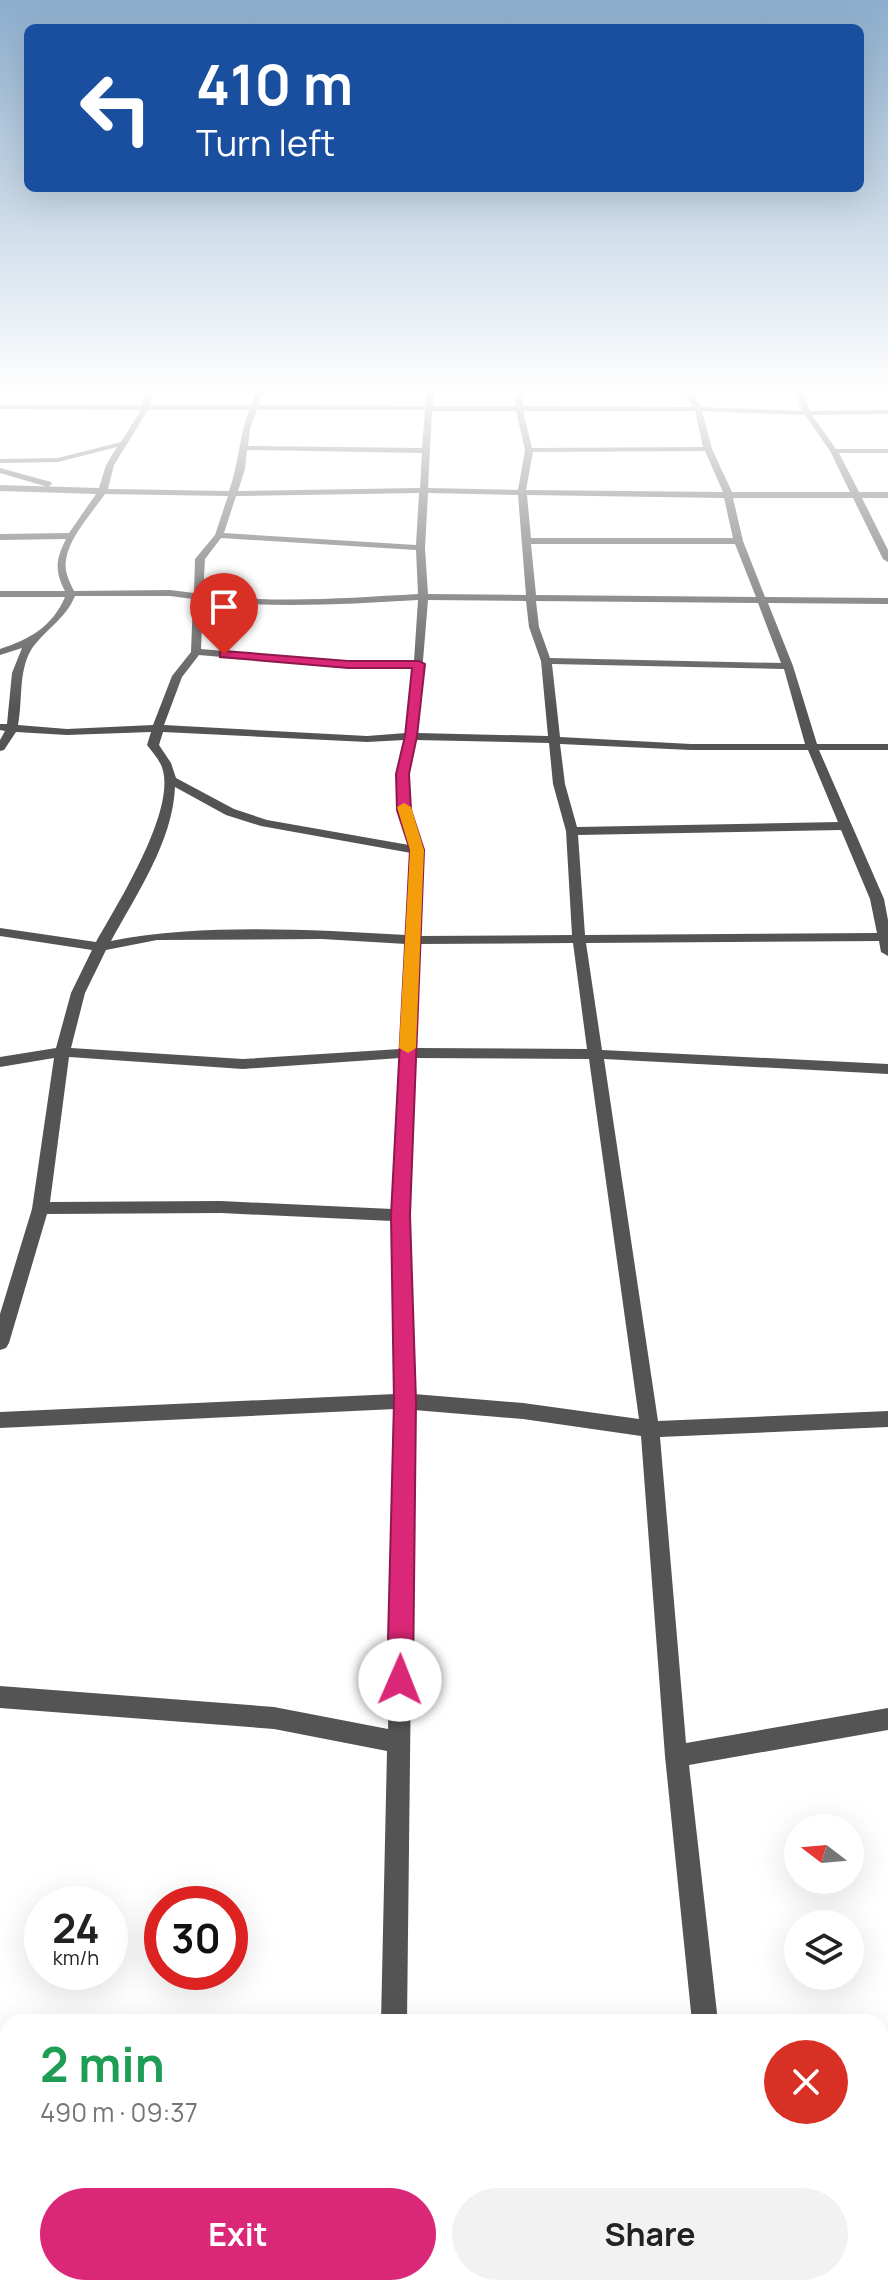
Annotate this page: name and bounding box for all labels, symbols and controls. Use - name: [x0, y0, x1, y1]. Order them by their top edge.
- text: 410 m: [196, 45, 353, 122]
- icon: left: [64, 56, 168, 160]
- text: Turn left: [196, 118, 335, 167]
- pin: [190, 573, 258, 655]
- icon: arrive: [202, 585, 246, 629]
- position arrow: [358, 1638, 442, 1722]
- north arrow: [784, 1814, 864, 1894]
- map controls: [784, 1814, 864, 1990]
- speed limit sign: 30: [144, 1886, 248, 1990]
- text: 24: [52, 1900, 100, 1955]
- button: layers: [784, 1910, 864, 1990]
- text: km/h: [53, 1944, 99, 1971]
- text: 2 min: [40, 2031, 165, 2096]
- button: close: [764, 2040, 848, 2124]
- text: 490 m · 09:37: [40, 2094, 198, 2130]
- button: Exit: [40, 2188, 436, 2280]
- button: Share: [452, 2188, 848, 2280]

